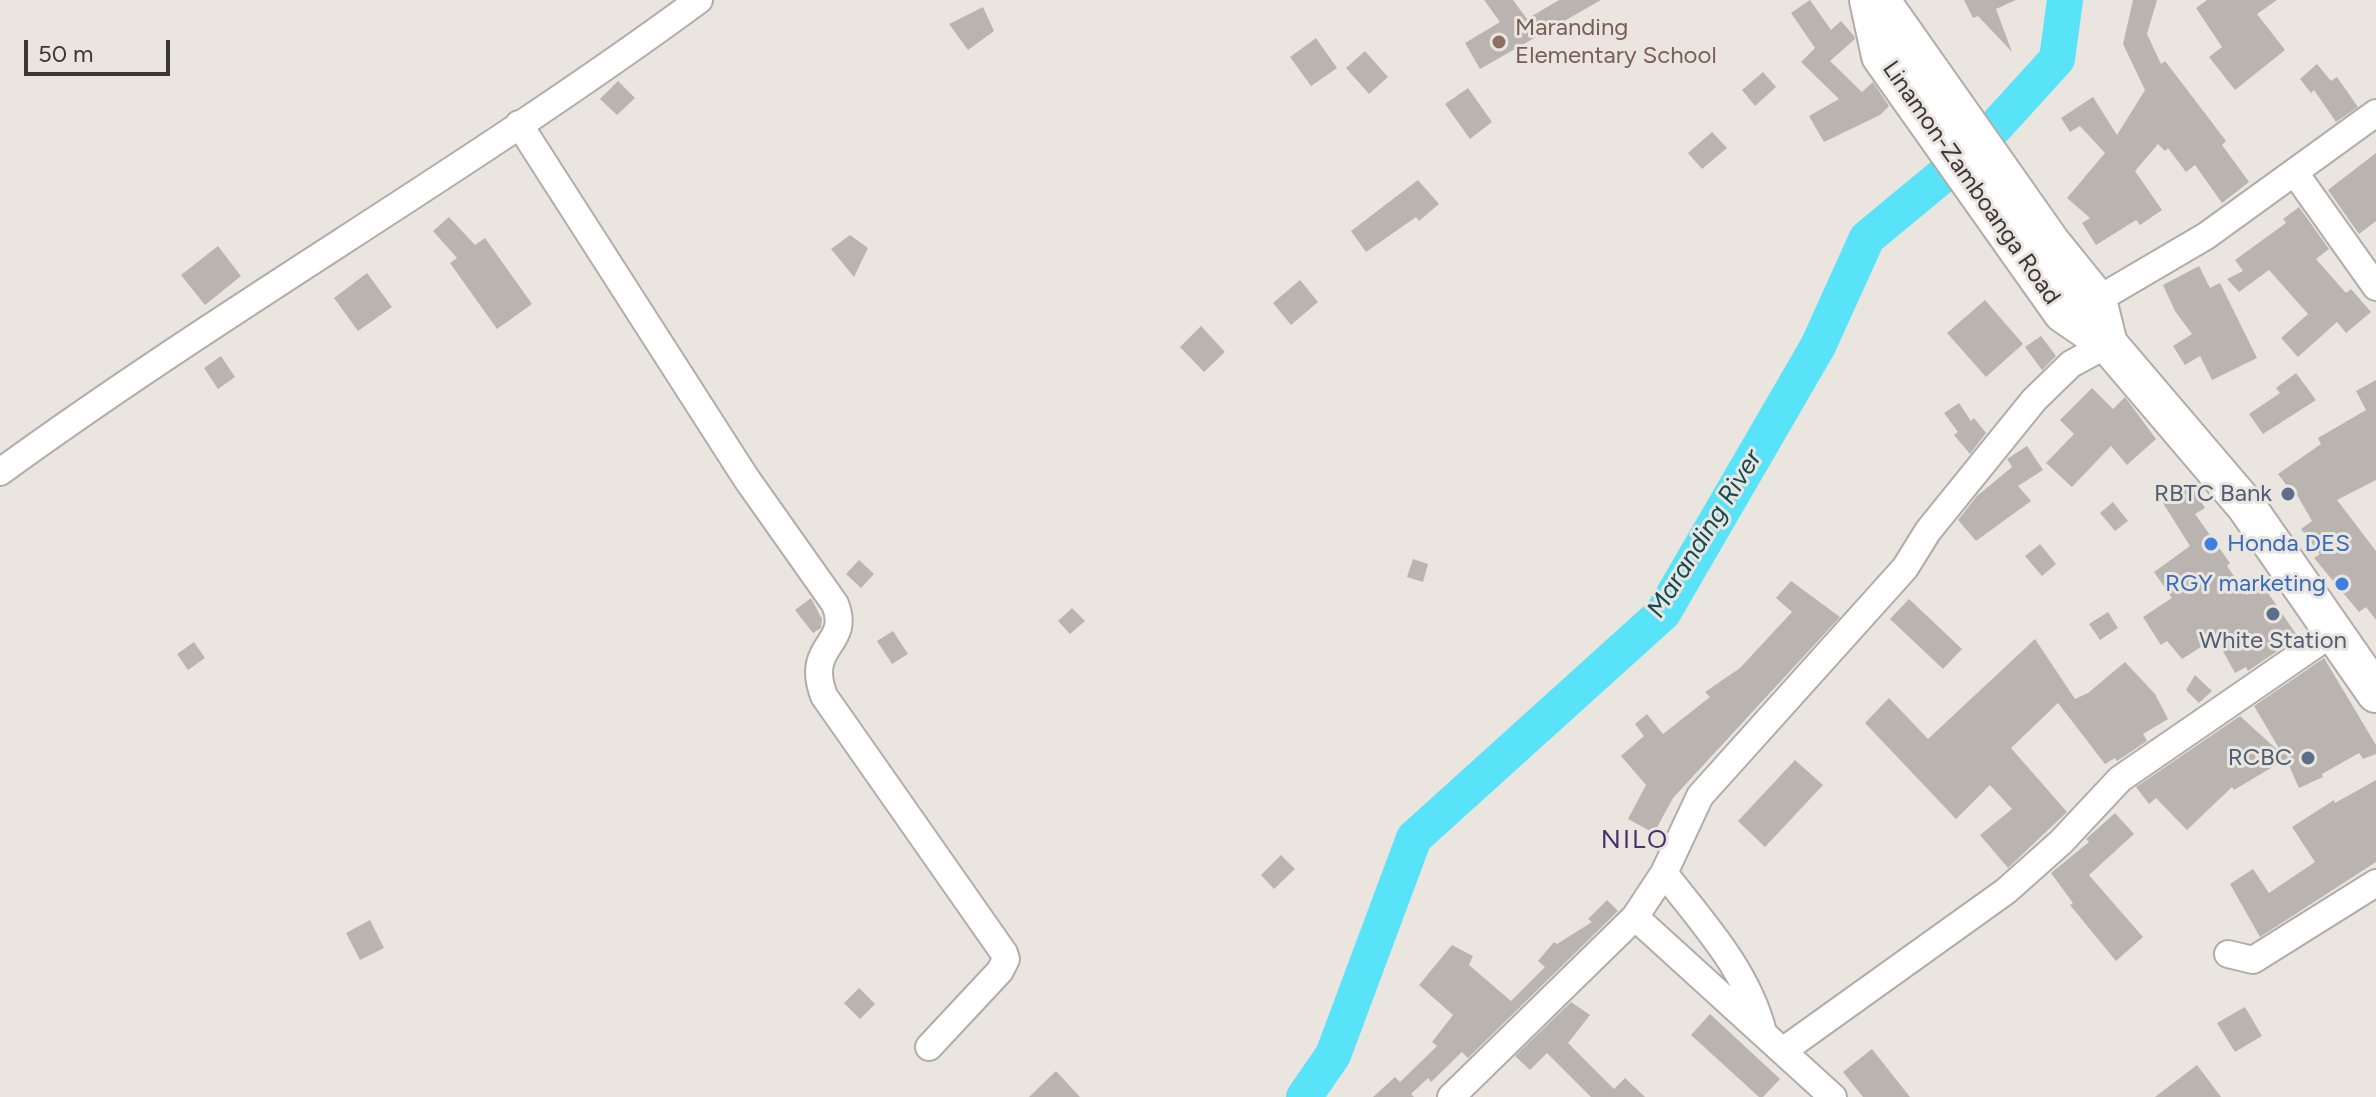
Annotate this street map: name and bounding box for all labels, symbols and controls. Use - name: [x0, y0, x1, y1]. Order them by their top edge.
- place label: Maranding Elementary School: [1515, 14, 1717, 70]
- scale bar: [28, 24, 174, 74]
- marker: Maranding Elementary School: [1490, 33, 1508, 51]
- text: 50 m: [38, 39, 94, 68]
- street label: Linamon-Zamboanga Road: [1876, 56, 2066, 310]
- water label: Maranding River: [1641, 444, 1769, 624]
- place label: RBTC Bank: [2154, 480, 2272, 508]
- marker: RBTC Bank: [2279, 485, 2297, 503]
- place label: Honda DES: [2227, 530, 2350, 558]
- marker: Honda DES: [2202, 535, 2220, 553]
- place label: RGY marketing: [2165, 570, 2326, 598]
- marker: RGY marketing: [2333, 575, 2351, 593]
- marker: White Station: [2264, 605, 2282, 623]
- place label: White Station: [2199, 627, 2347, 655]
- place label: RCBC: [2228, 744, 2292, 772]
- marker: RCBC: [2299, 749, 2317, 767]
- district label: NILO: [1601, 824, 1669, 856]

